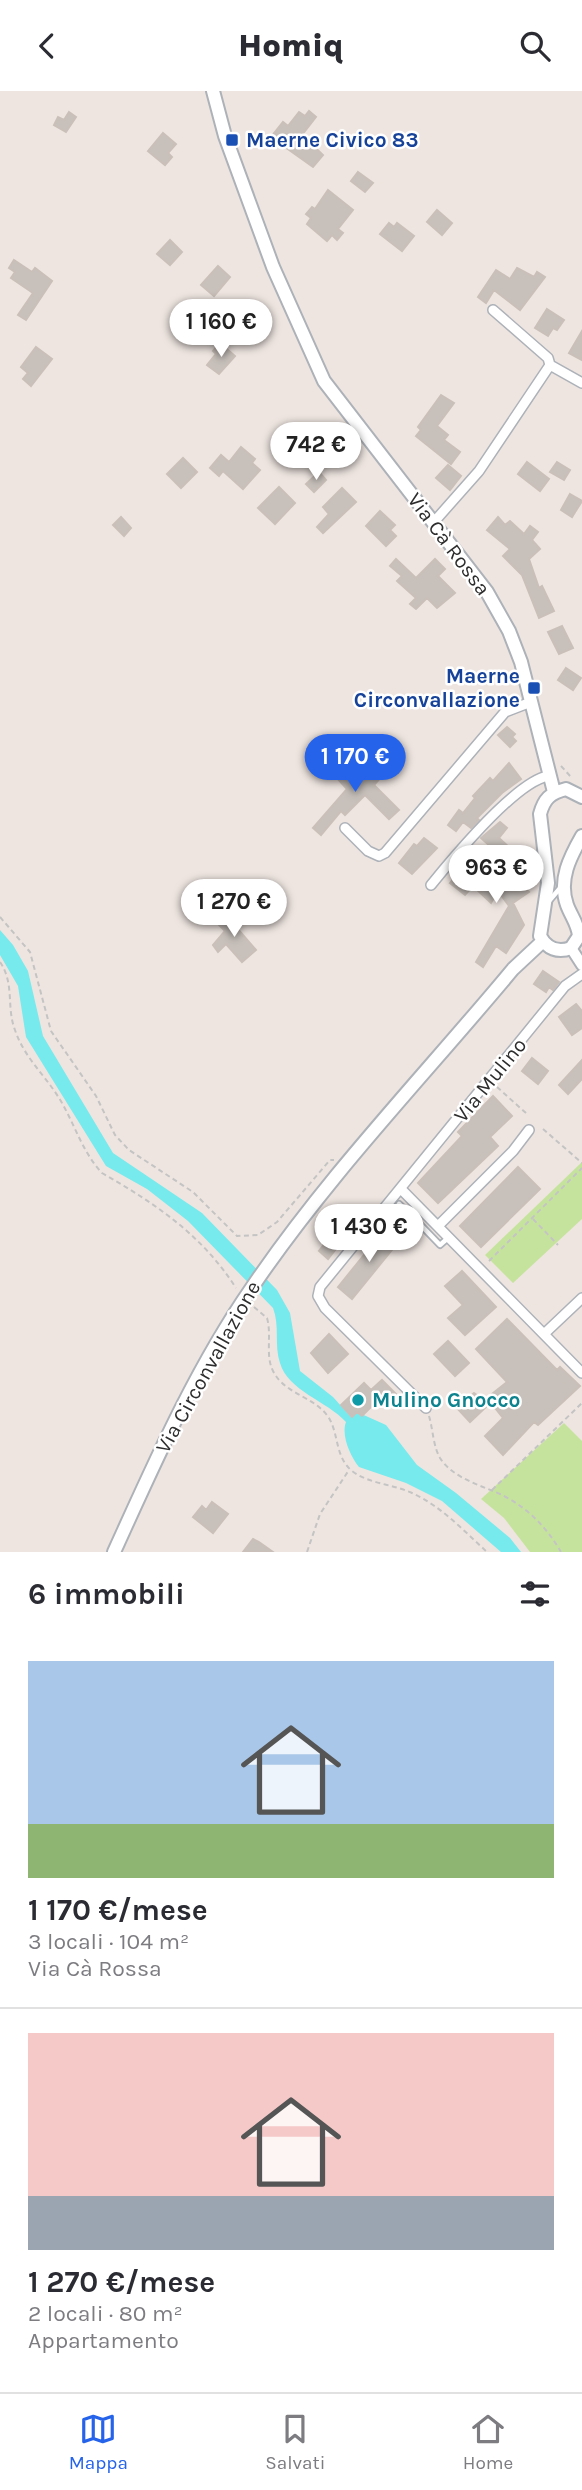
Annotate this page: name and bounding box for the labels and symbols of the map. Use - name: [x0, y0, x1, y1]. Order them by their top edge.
- place label: Maerne Civico 83: [246, 128, 418, 152]
- marker: Maerne Civico 83: [224, 132, 240, 148]
- pin: 1 160 €: [156, 299, 286, 359]
- pin: 742 €: [267, 423, 365, 482]
- street label: Via Cà Rossa: [403, 488, 495, 600]
- place label: Maerne Circonvallazione: [354, 664, 520, 712]
- marker: Maerne Circonvallazione: [526, 680, 542, 696]
- pin: 1 170 €: [290, 735, 420, 794]
- pin: 963 €: [447, 845, 545, 905]
- pin: 1 270 €: [169, 879, 299, 939]
- street label: Via Mulino: [449, 1033, 531, 1127]
- pin: 1 430 €: [304, 1205, 434, 1264]
- street label: Via Circonvallazione: [151, 1277, 265, 1457]
- place label: Mulino Gnocco: [372, 1388, 520, 1412]
- marker: Mulino Gnocco: [350, 1392, 366, 1408]

